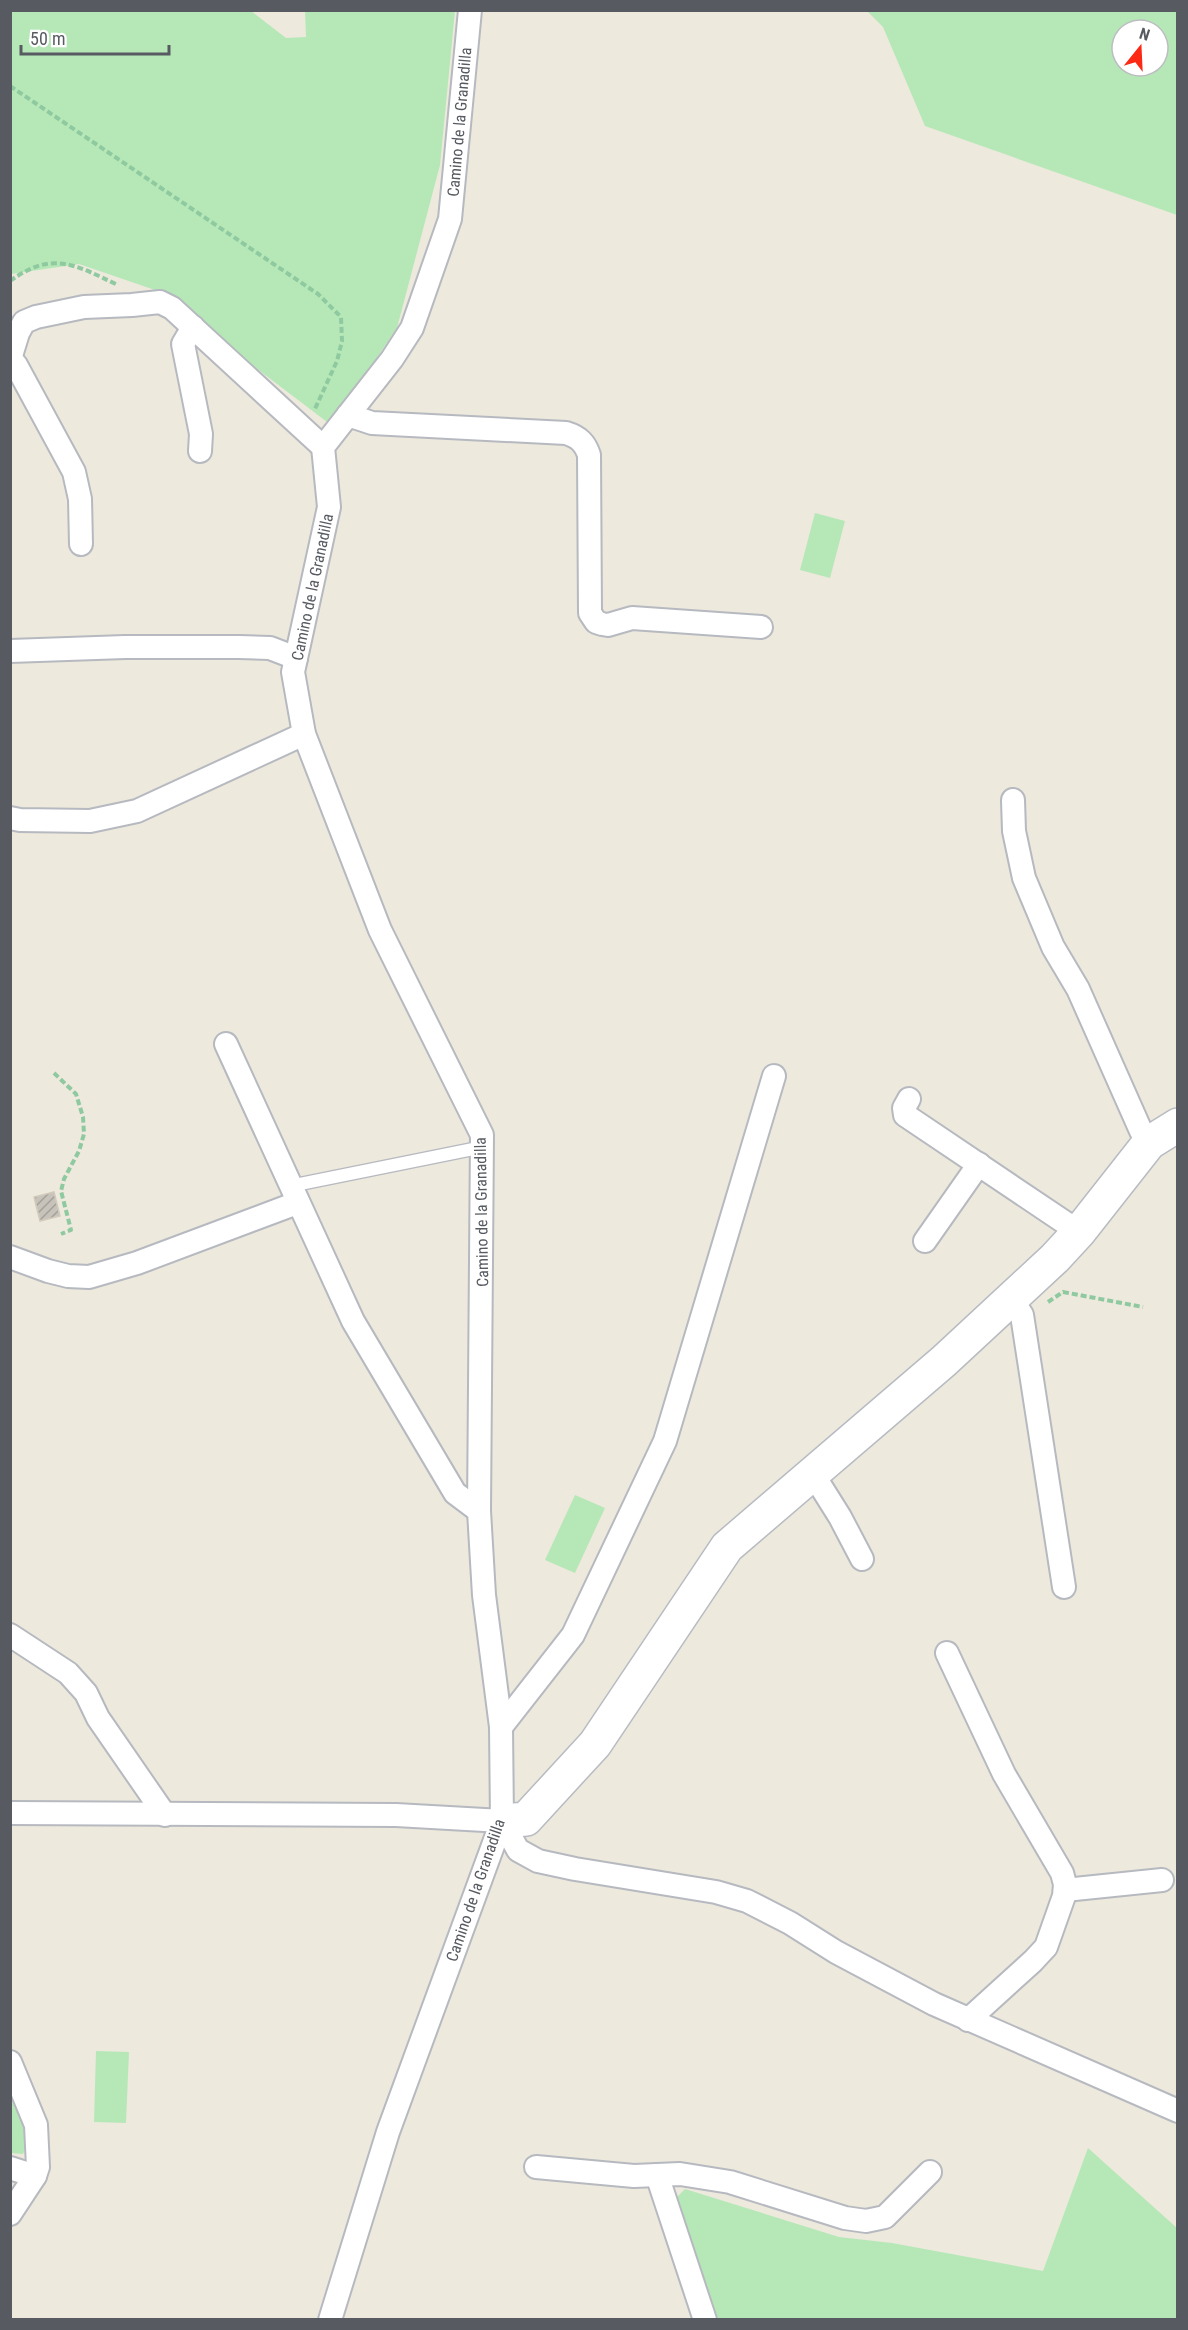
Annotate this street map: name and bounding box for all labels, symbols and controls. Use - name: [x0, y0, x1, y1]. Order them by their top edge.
- scale bar: [21, 18, 170, 56]
- north arrow: [1110, 18, 1170, 78]
- text: N: [1137, 24, 1152, 45]
- text: 50 m: [30, 28, 65, 49]
- street label: Camino de la Granadilla: [444, 47, 475, 197]
- street label: Camino de la Granadilla: [288, 512, 337, 662]
- street label: Camino de la Granadilla: [471, 1137, 492, 1287]
- street label: Camino de la Granadilla: [442, 1816, 509, 1964]

